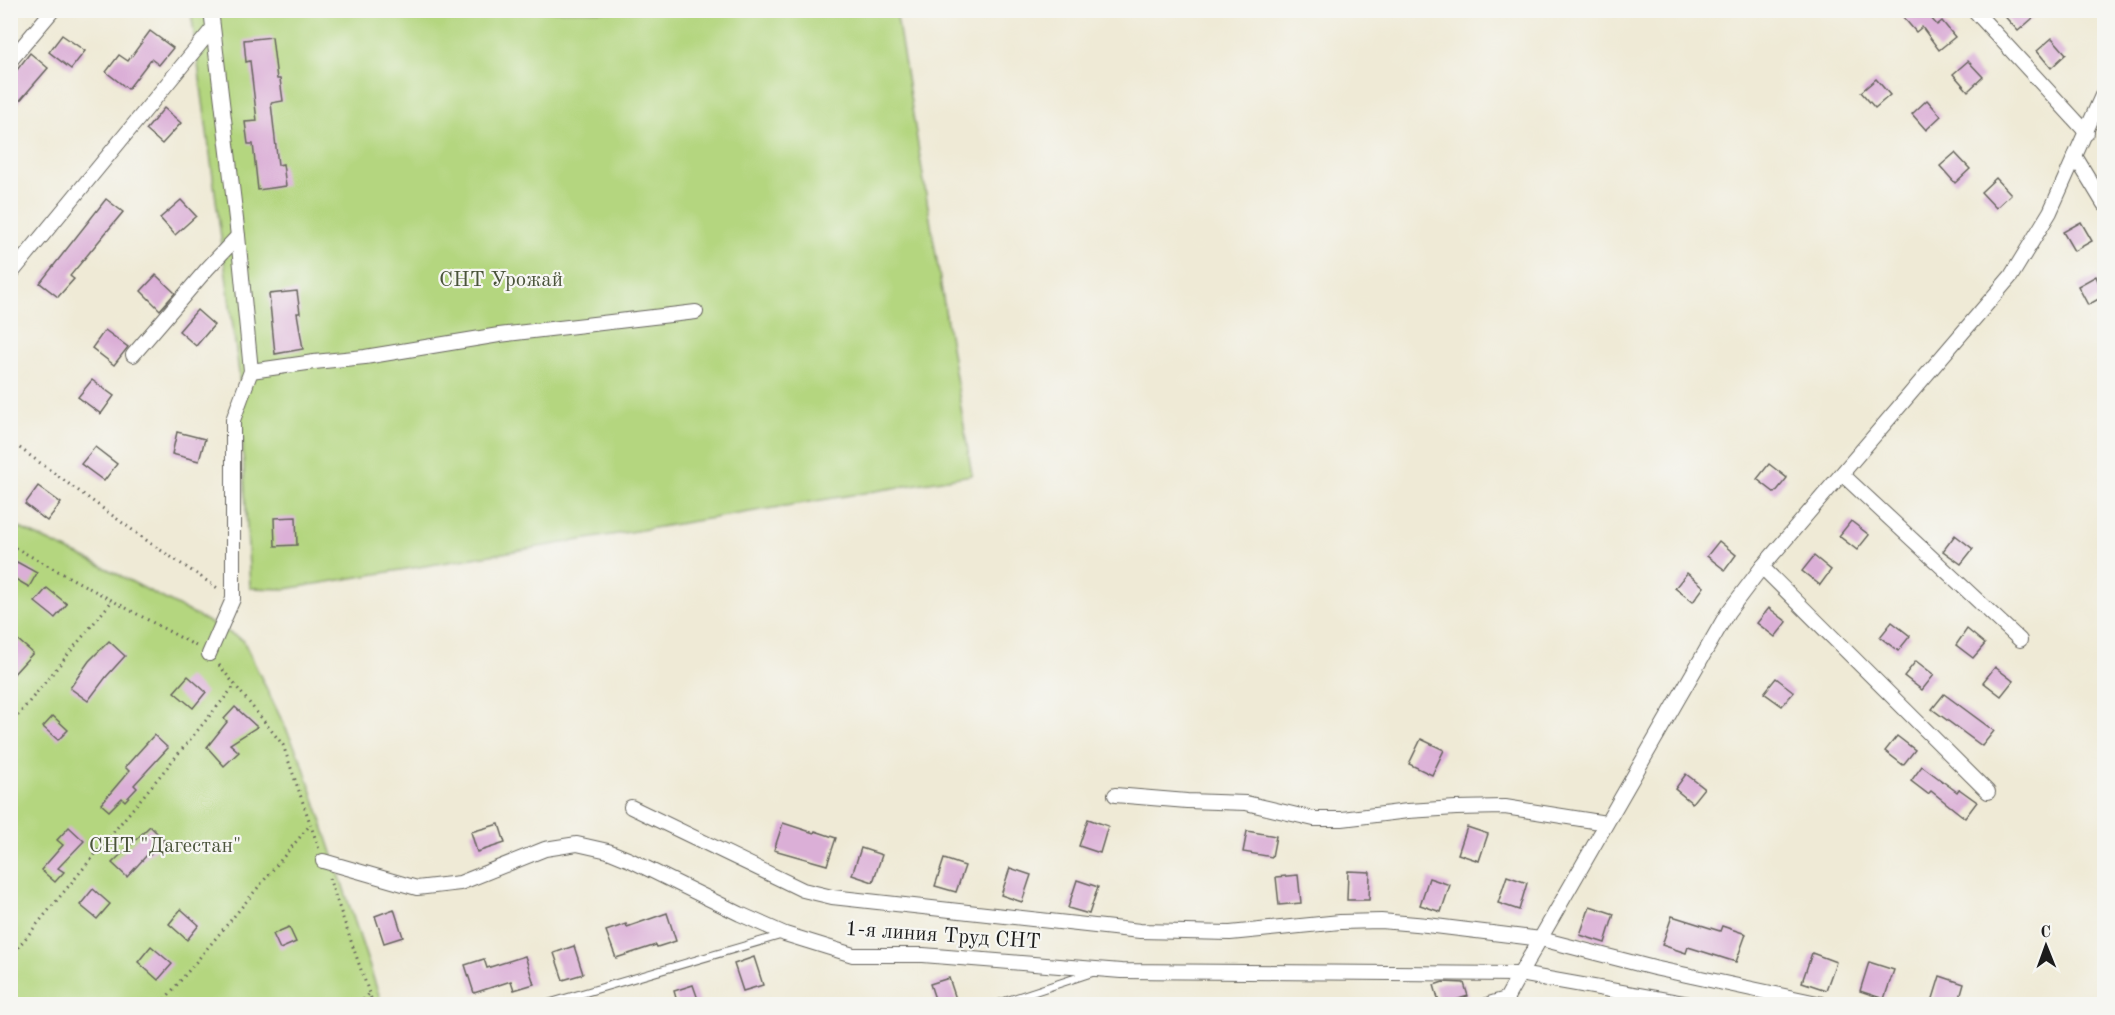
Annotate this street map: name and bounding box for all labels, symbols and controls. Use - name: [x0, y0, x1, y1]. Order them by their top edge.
- park label: СНТ Урожай: [439, 270, 563, 291]
- park label: СНТ "Дагестан": [89, 836, 241, 857]
- north arrow: [2016, 916, 2076, 976]
- street label: 1-я линия Труд СНТ: [845, 919, 1041, 953]
- text: С: [2040, 925, 2051, 941]

